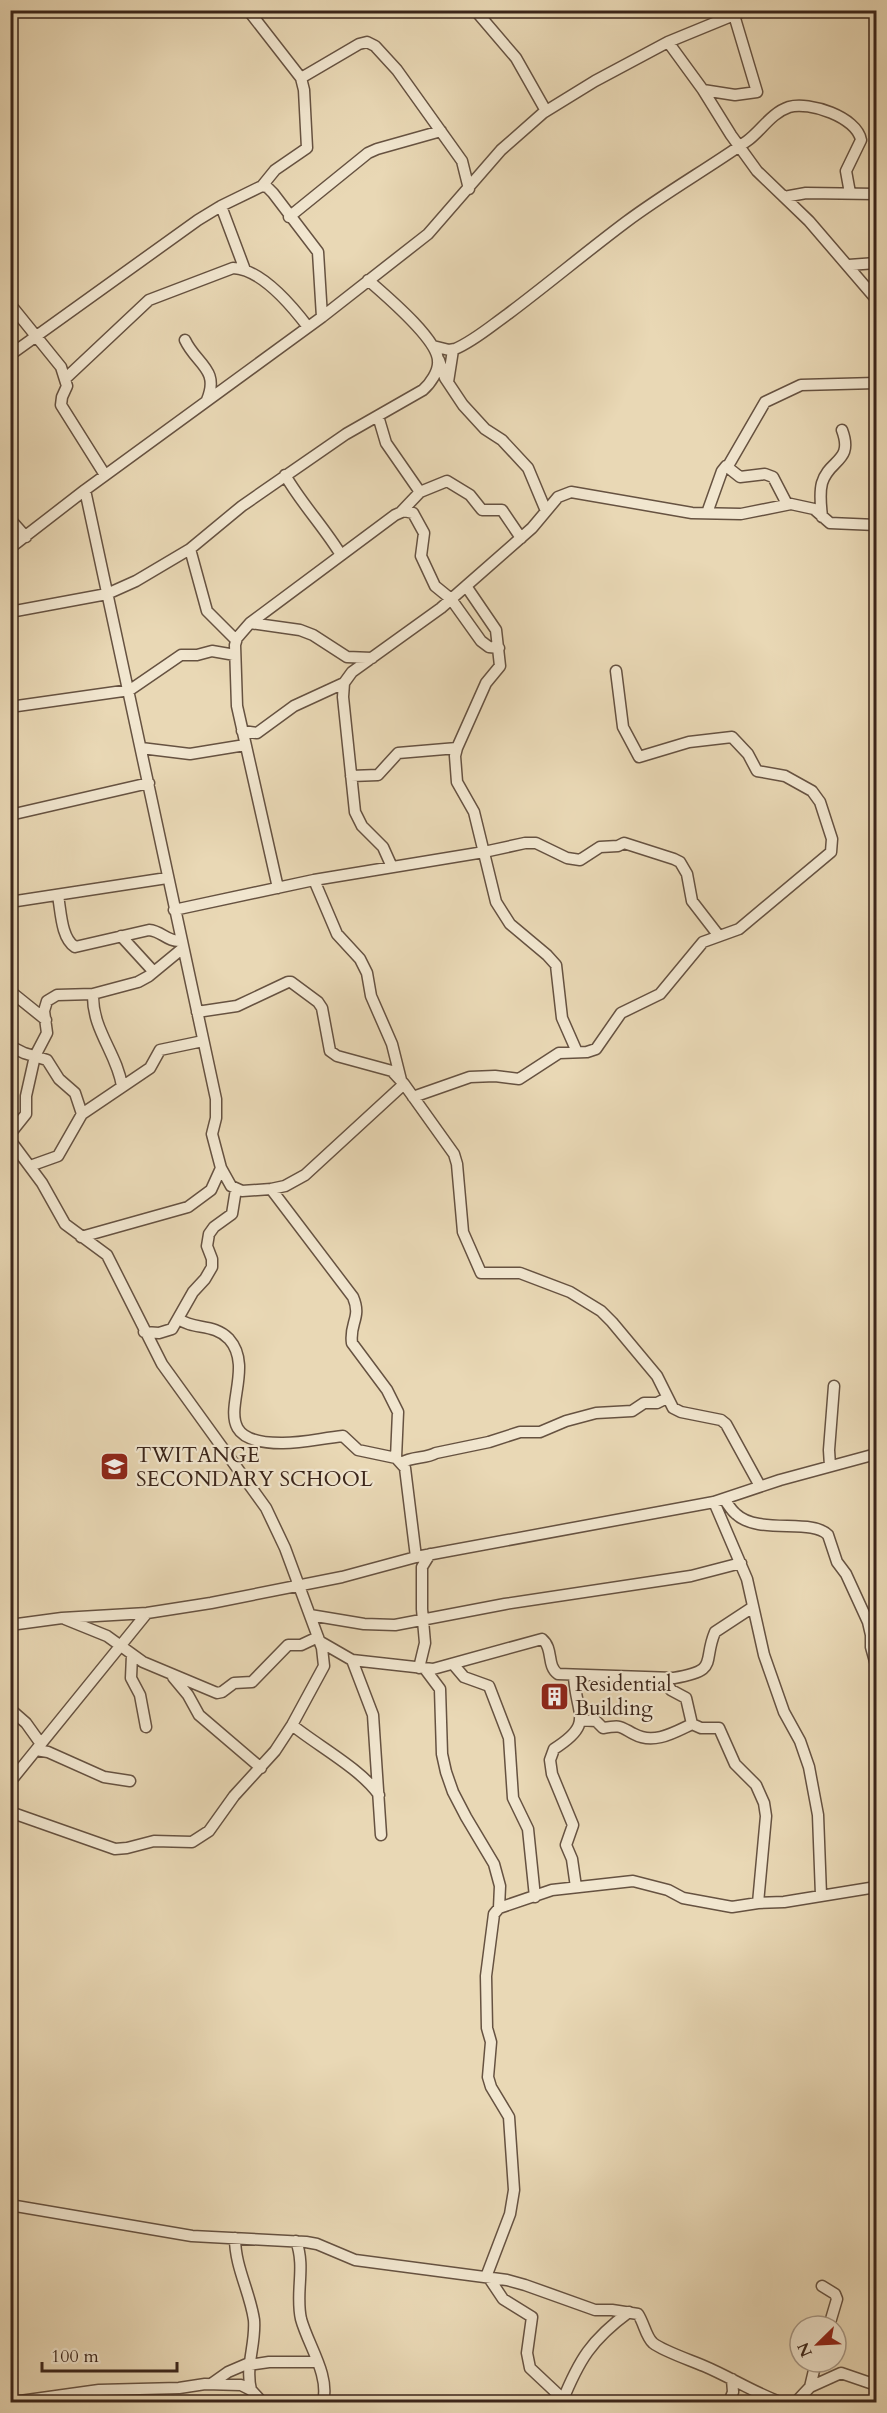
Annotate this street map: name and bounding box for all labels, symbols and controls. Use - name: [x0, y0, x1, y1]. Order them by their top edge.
- place label: TWITANGE SECONDARY SCHOOL: [136, 1441, 373, 1494]
- school or university icon: TWITANGE SECONDARY SCHOOL: [99, 1451, 131, 1483]
- place label: Residential Building: [575, 1670, 672, 1723]
- building icon: Residential Building: [538, 1680, 570, 1712]
- north arrow: [788, 2314, 848, 2374]
- scale bar: [42, 2335, 177, 2373]
- text: N: [792, 2339, 818, 2361]
- text: 100 m: [51, 2344, 99, 2369]

